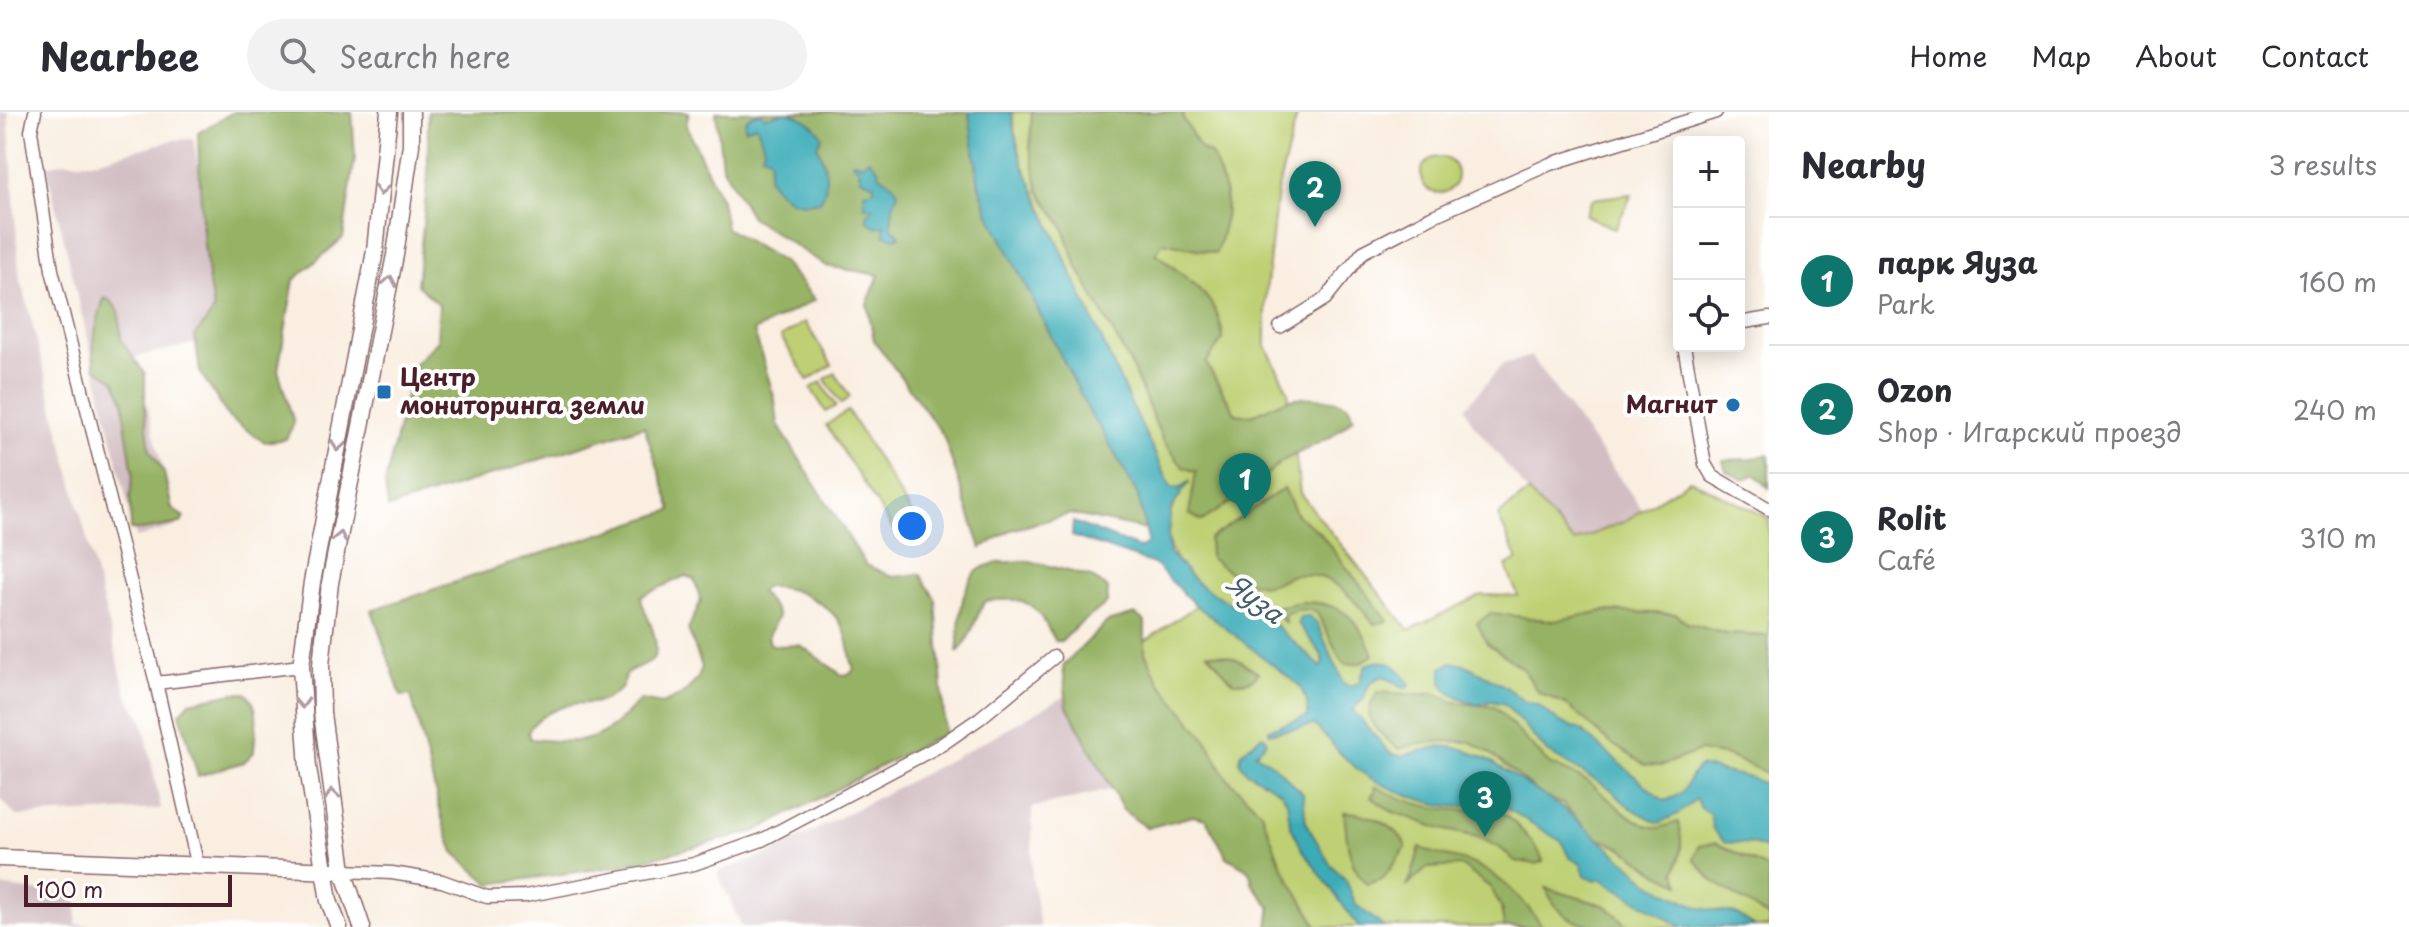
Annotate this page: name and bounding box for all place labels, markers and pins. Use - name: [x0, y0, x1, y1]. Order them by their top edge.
- pin: 2: [1289, 161, 1341, 227]
- place label: Центр мониторинга земли: [400, 358, 645, 422]
- marker: Центр мониторинга земли: [375, 383, 393, 401]
- place label: Магнит: [1626, 385, 1719, 421]
- marker: Магнит: [1724, 396, 1742, 414]
- pin: 1: [1219, 453, 1271, 519]
- pin: 3: [1459, 771, 1511, 837]

